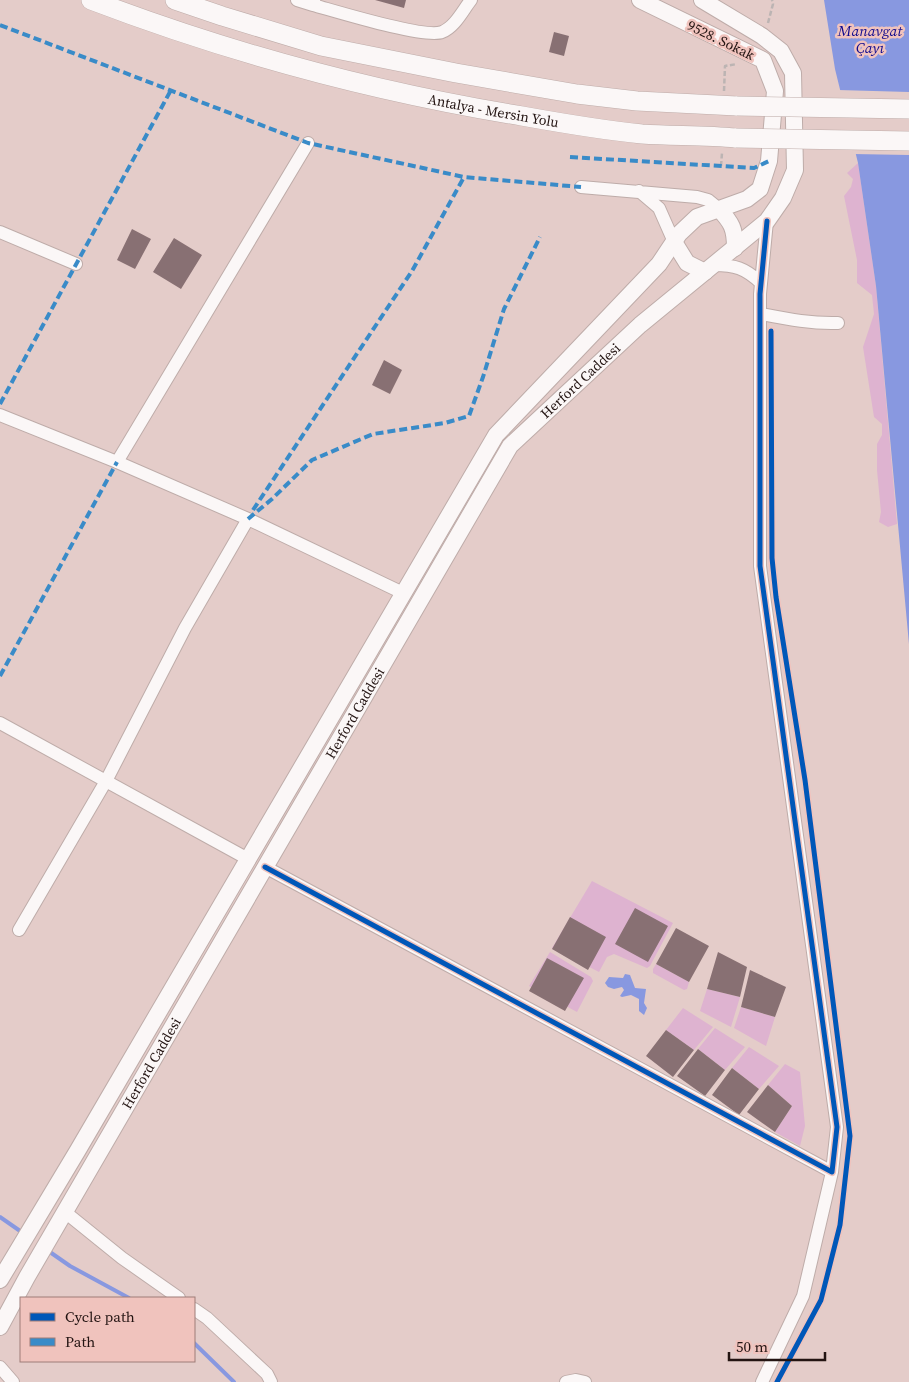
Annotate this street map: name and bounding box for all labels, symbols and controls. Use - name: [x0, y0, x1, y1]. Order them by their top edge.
- street label: 9528. Sokak: [684, 15, 758, 65]
- water label: Manavgat Çayı: [837, 20, 903, 58]
- street label: Antalya - Mersin Yolu: [426, 89, 560, 132]
- street label: Herford Caddesi: [536, 338, 625, 423]
- street label: Herford Caddesi: [320, 664, 389, 763]
- street label: Herford Caddesi: [117, 1014, 186, 1113]
- legend: [20, 1297, 195, 1362]
- text: Cycle path: [65, 1306, 135, 1327]
- scale bar: [729, 1330, 825, 1362]
- text: Path: [65, 1331, 95, 1352]
- text: 50 m: [736, 1336, 768, 1357]

